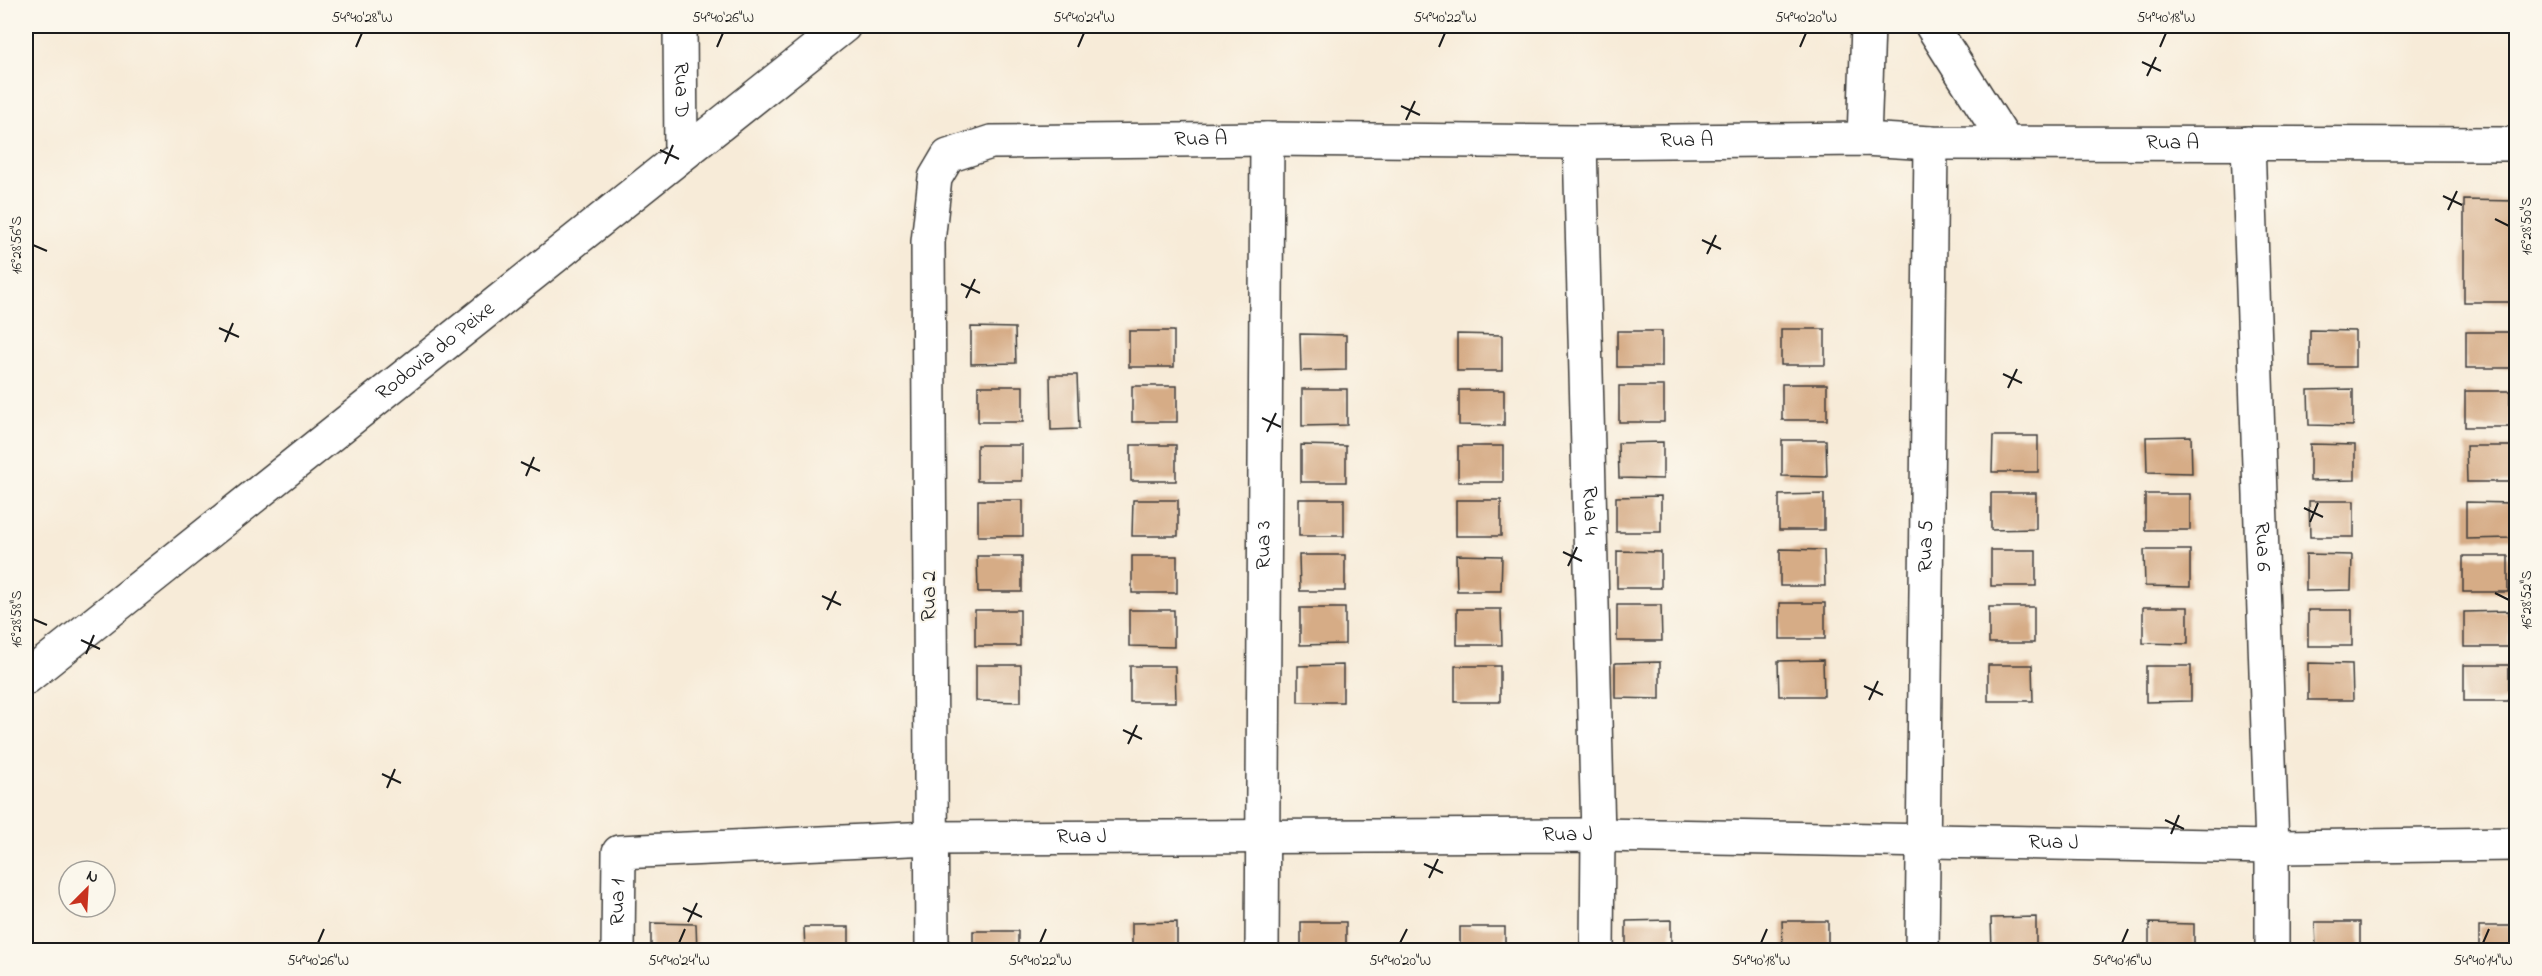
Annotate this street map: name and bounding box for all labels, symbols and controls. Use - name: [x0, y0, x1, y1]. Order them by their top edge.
- text: 54°40'28"W: [331, 7, 393, 29]
- text: 54°40'26"W: [692, 7, 754, 29]
- text: 54°40'24"W: [1053, 7, 1115, 29]
- text: 54°40'22"W: [1413, 7, 1477, 29]
- text: 54°40'20"W: [1775, 7, 1837, 29]
- text: 54°40'18"W: [2137, 7, 2195, 29]
- street label: Rua D: [665, 62, 696, 118]
- street label: Rua A: [1174, 124, 1228, 155]
- street label: Rua A: [1660, 126, 1714, 156]
- street label: Rua A: [2146, 128, 2199, 158]
- text: 16°28'50"S: [2516, 197, 2538, 255]
- text: 16°28'56"S: [6, 215, 28, 274]
- street label: Rodovia do Peixe: [370, 294, 502, 408]
- street label: Rua 4: [1574, 486, 1605, 536]
- street label: Rua 3: [1249, 520, 1280, 570]
- street label: Rua 5: [1911, 520, 1942, 572]
- street label: Rua 6: [2246, 522, 2278, 572]
- text: 16°28'52"S: [2516, 570, 2538, 630]
- street label: Rua 2: [915, 571, 945, 621]
- text: 16°28'58"S: [6, 590, 28, 648]
- street label: Rua J: [1542, 820, 1593, 850]
- street label: Rua J: [1056, 822, 1107, 852]
- street label: Rua J: [2028, 828, 2079, 859]
- north arrow: [57, 859, 117, 919]
- text: N: [82, 864, 102, 890]
- street label: Rua 1: [603, 878, 634, 926]
- text: 54°40'26"W: [287, 950, 349, 972]
- text: 54°40'24"W: [648, 950, 710, 972]
- text: 54°40'22"W: [1008, 950, 1072, 972]
- text: 54°40'20"W: [1369, 950, 1431, 972]
- text: 54°40'18"W: [1732, 950, 1790, 972]
- text: 54°40'16"W: [2092, 950, 2152, 972]
- text: 54°40'14"W: [2453, 950, 2513, 972]

